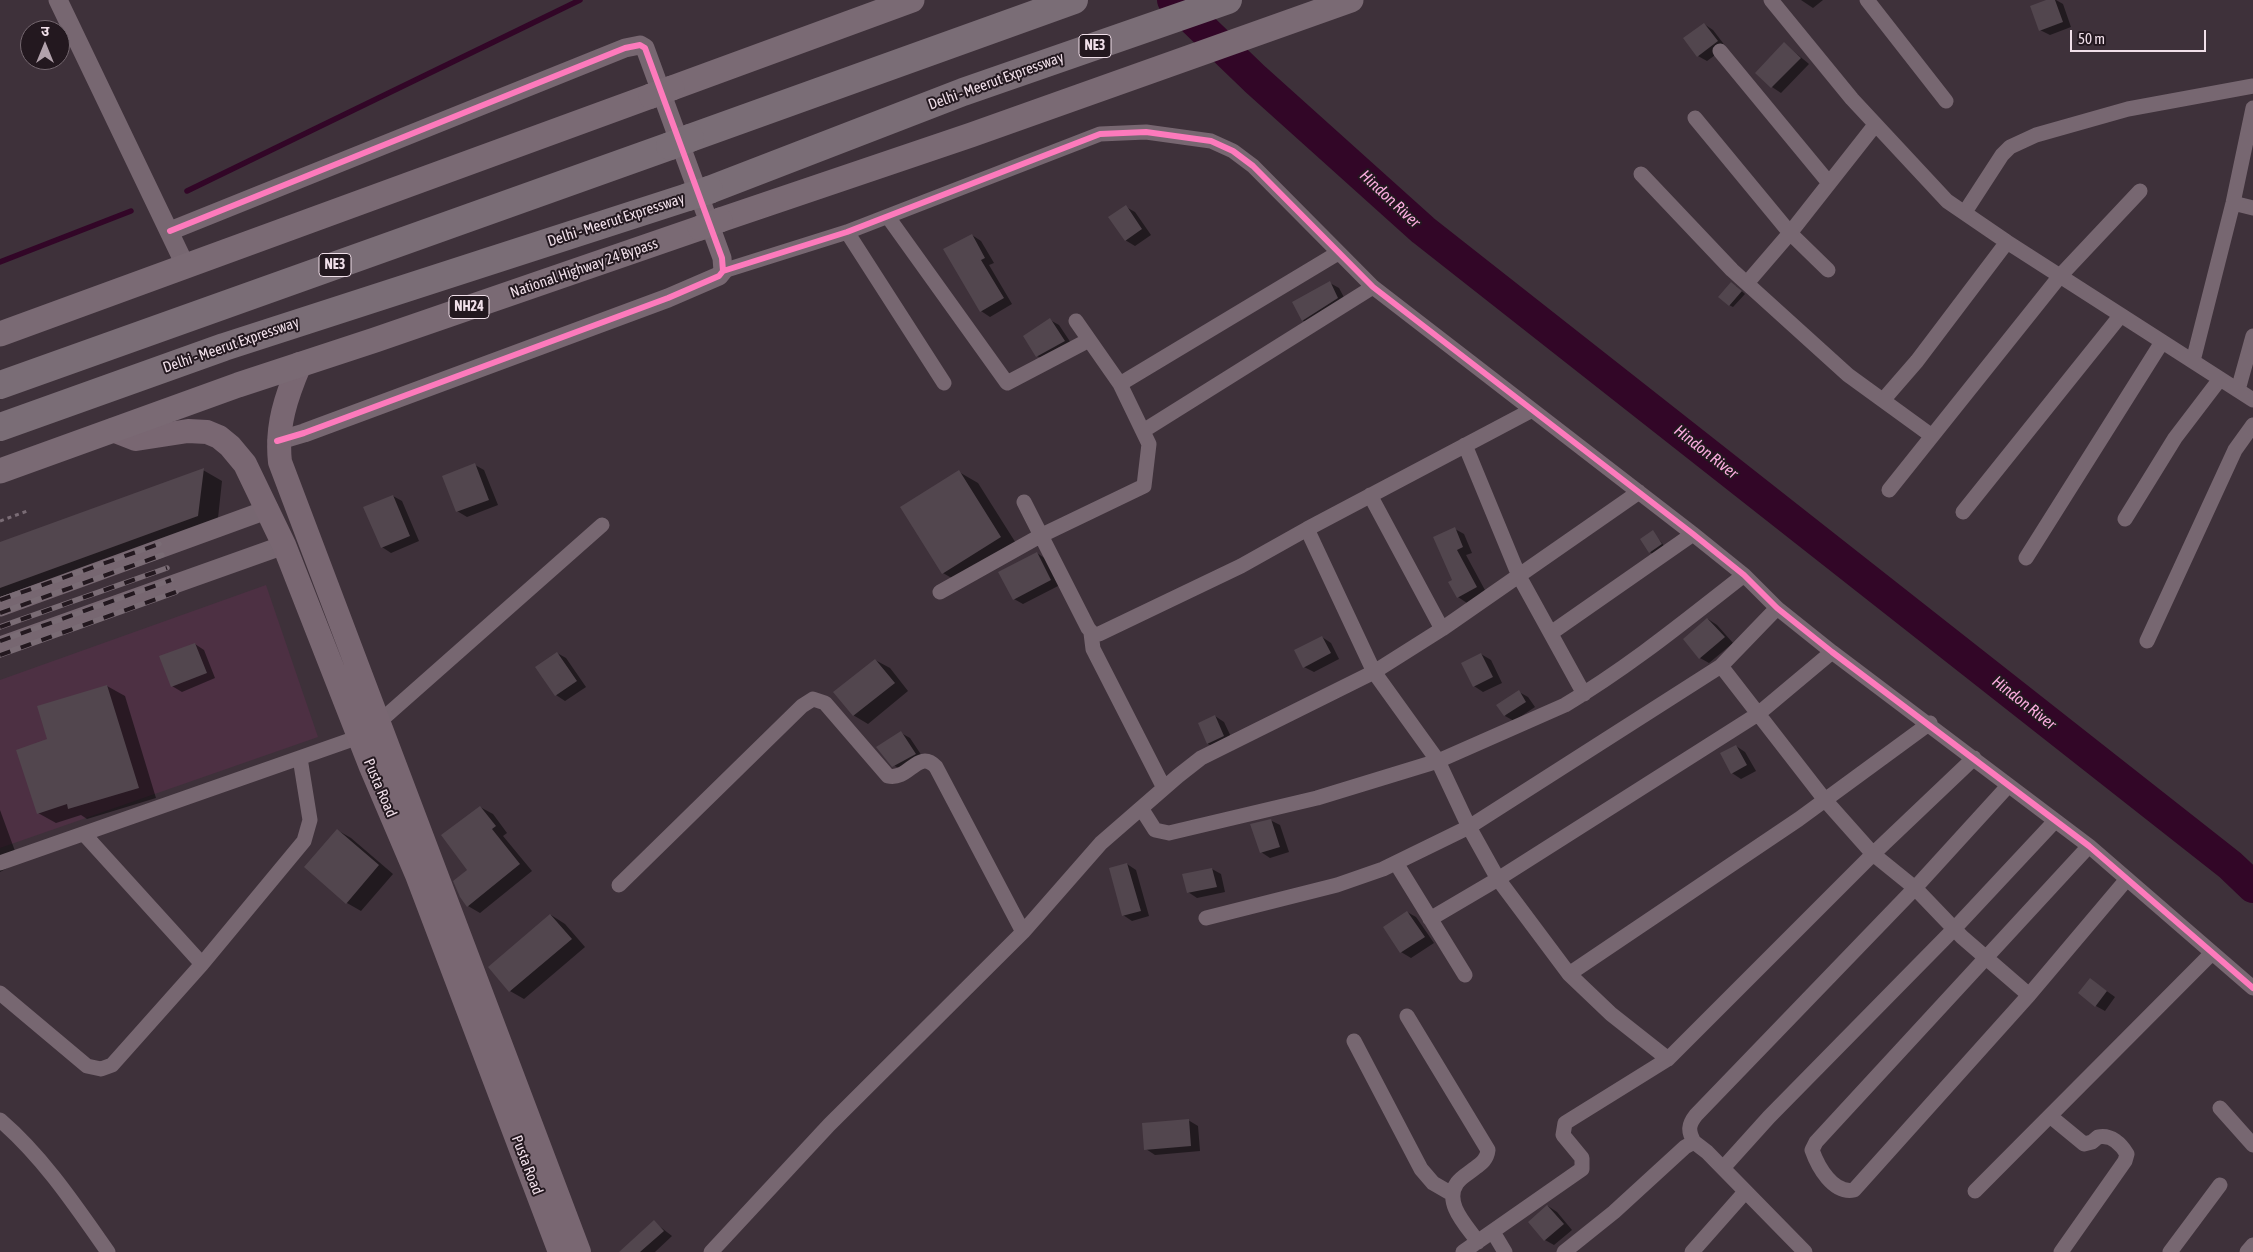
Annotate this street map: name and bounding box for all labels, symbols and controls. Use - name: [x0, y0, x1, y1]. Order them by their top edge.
- north arrow: [20, 20, 70, 70]
- scale bar: [2073, 20, 2209, 52]
- text: उ: [41, 23, 49, 39]
- text: 50 m: [2078, 30, 2105, 47]
- road number: NE3: [1079, 34, 1111, 58]
- street label: Delhi - Meerut Expressway: [926, 48, 1066, 114]
- water label: Hindon River: [1356, 166, 1424, 232]
- street label: Delhi - Meerut Expressway: [545, 189, 687, 251]
- street label: National Highway 24 Bypass: [508, 234, 660, 302]
- road number: NE3: [319, 254, 351, 276]
- road number: NH24: [449, 296, 489, 318]
- street label: Delhi - Meerut Expressway: [161, 313, 301, 377]
- water label: Hindon River: [1670, 421, 1742, 483]
- water label: Hindon River: [1988, 672, 2060, 734]
- street label: Pusta Road: [360, 756, 400, 820]
- street label: Pusta Road: [508, 1133, 546, 1197]

